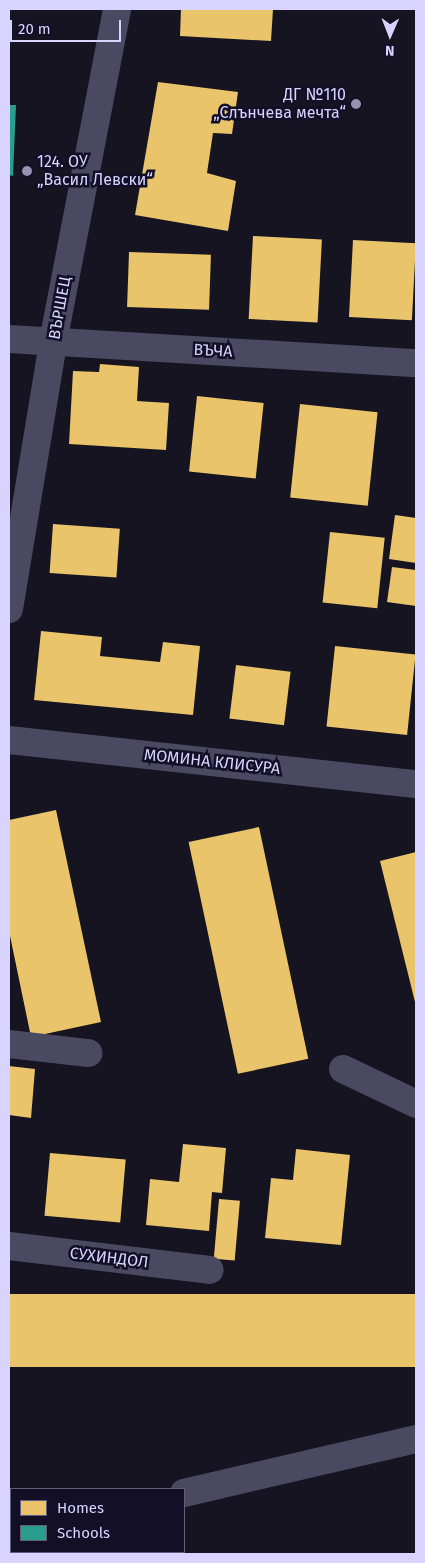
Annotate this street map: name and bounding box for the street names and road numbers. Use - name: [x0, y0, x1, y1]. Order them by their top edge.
- street label: ВЪРШЕЦ: [45, 275, 75, 341]
- street label: ВЪЧА: [193, 340, 233, 362]
- street label: МОМИНА КЛИСУРА: [143, 745, 281, 779]
- street label: СУХИНДОЛ: [69, 1244, 149, 1272]

